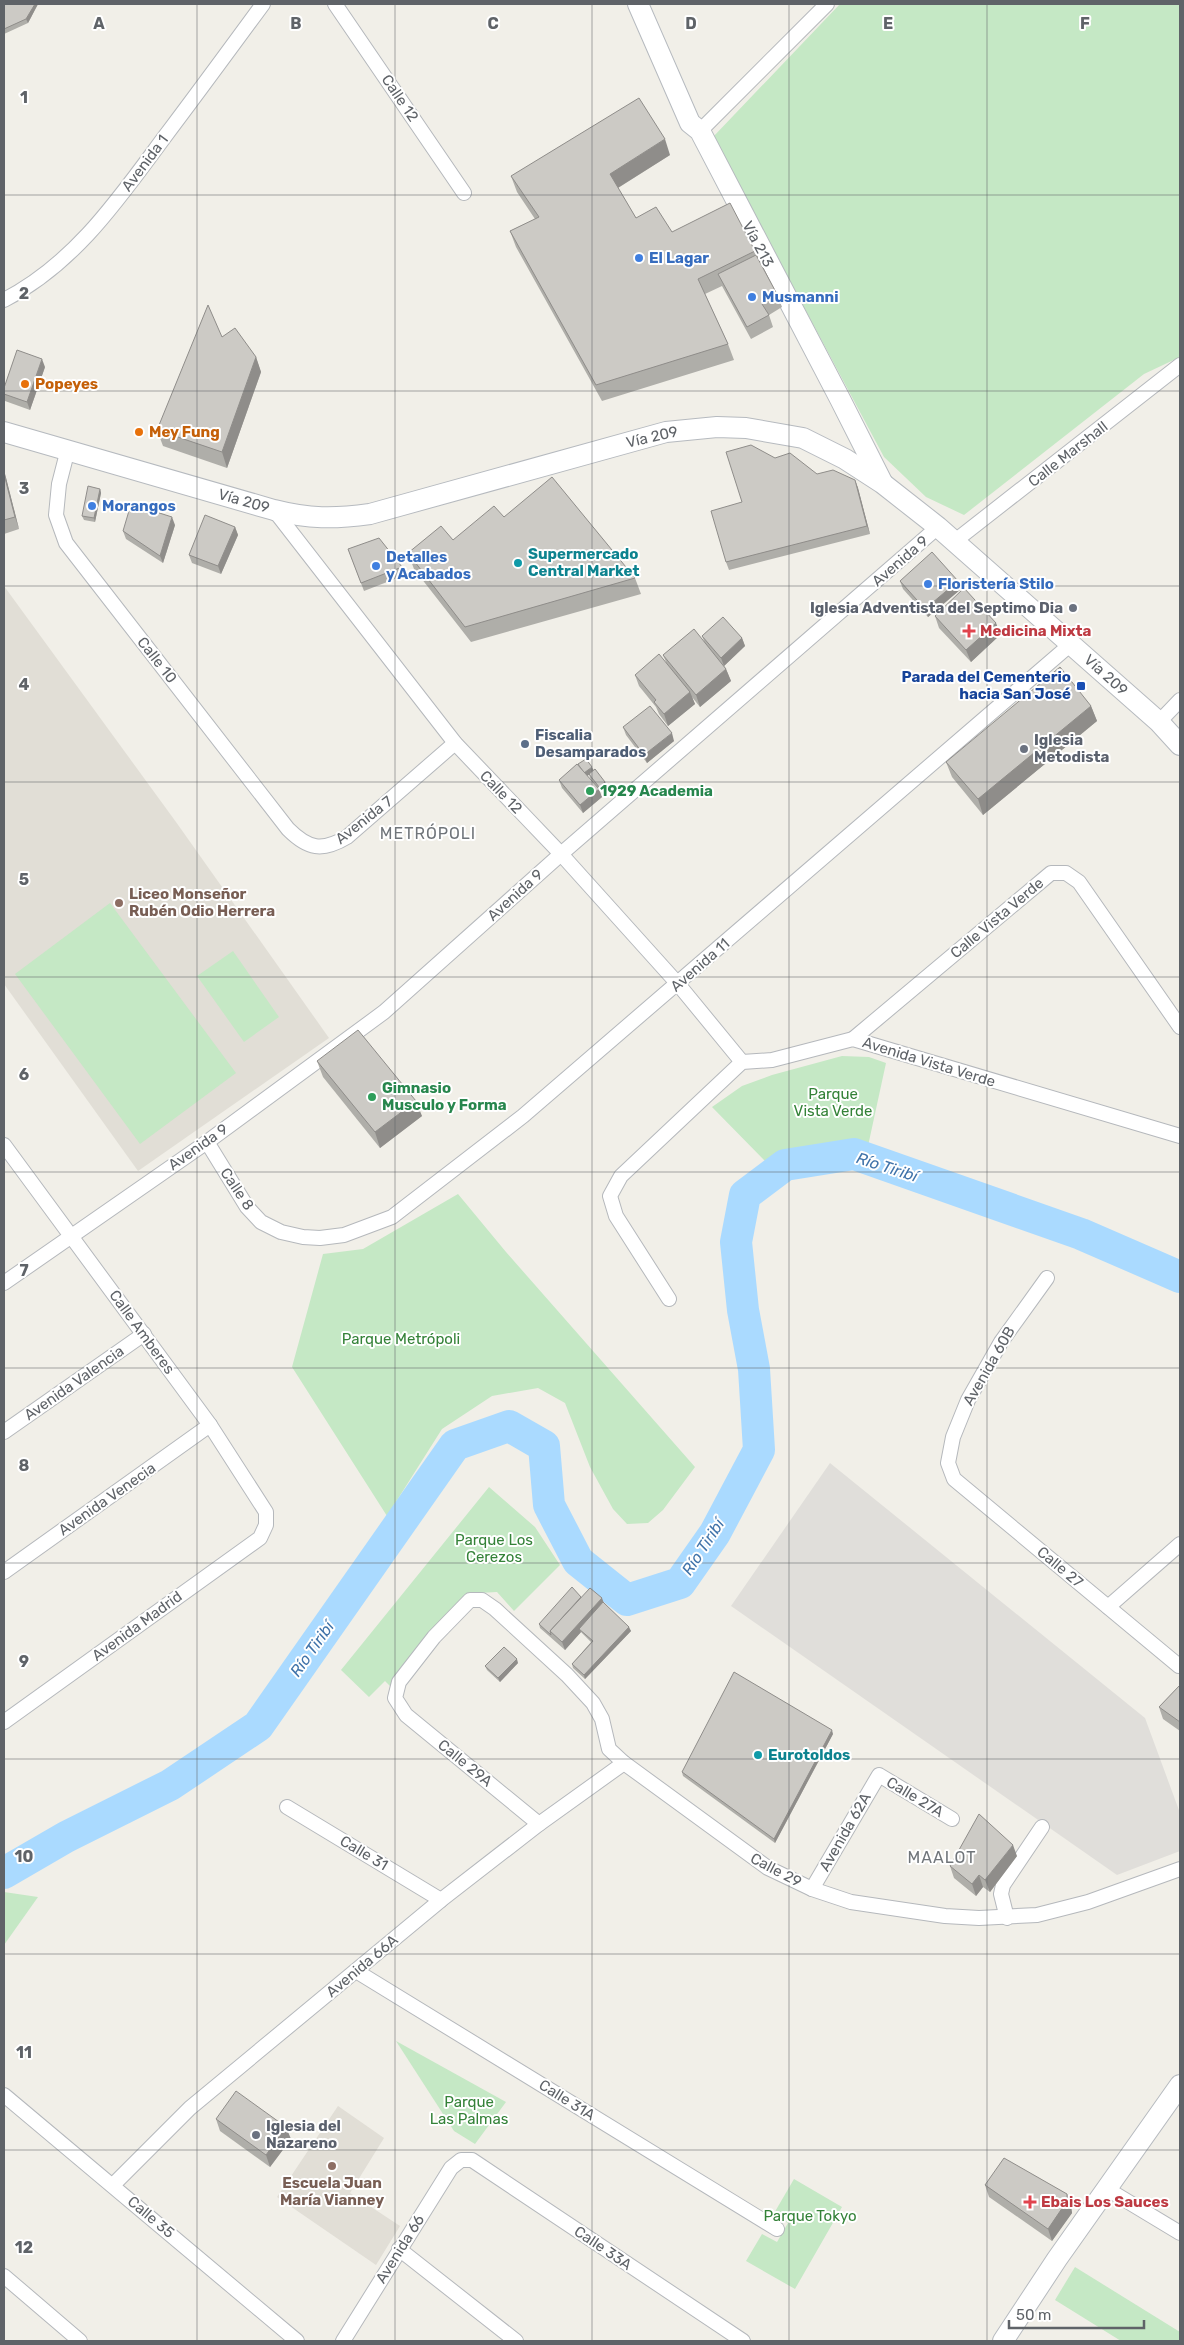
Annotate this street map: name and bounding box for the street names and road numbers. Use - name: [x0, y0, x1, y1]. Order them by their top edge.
- street label: Calle 12: [378, 71, 422, 125]
- street label: Avenida 1: [118, 131, 172, 195]
- street label: Vía 213: [738, 218, 778, 270]
- street label: Calle Marshall: [1025, 417, 1111, 491]
- street label: Vía 209: [624, 422, 680, 452]
- street label: Vía 209: [216, 485, 272, 517]
- street label: Avenida 9: [868, 532, 932, 590]
- street label: Calle 10: [133, 633, 181, 687]
- street label: Vía 209: [1080, 651, 1132, 699]
- street label: Calle 12: [476, 767, 526, 817]
- street label: Avenida 7: [332, 792, 396, 848]
- street label: Avenida 9: [484, 865, 547, 925]
- street label: Calle Vista Verde: [947, 874, 1047, 962]
- street label: Avenida 11: [667, 934, 733, 996]
- street label: Avenida Vista Verde: [860, 1033, 998, 1091]
- street label: Avenida 9: [165, 1120, 231, 1174]
- street label: Calle 8: [216, 1164, 258, 1214]
- street label: Calle Amberes: [105, 1286, 179, 1378]
- street label: Avenida 60B: [959, 1323, 1019, 1409]
- street label: Avenida Valencia: [21, 1342, 127, 1424]
- street label: Avenida Venecia: [55, 1459, 159, 1539]
- street label: Calle 27: [1033, 1543, 1087, 1591]
- street label: Avenida Madrid: [88, 1587, 186, 1665]
- street label: Calle 29A: [434, 1736, 496, 1790]
- street label: Calle 27A: [883, 1773, 947, 1821]
- street label: Avenida 62A: [815, 1790, 875, 1874]
- street label: Calle 31: [337, 1832, 391, 1874]
- street label: Calle 29: [747, 1849, 805, 1891]
- street label: Avenida 66A: [323, 1931, 401, 2001]
- street label: Calle 31A: [536, 2076, 598, 2124]
- street label: Calle 35: [124, 2192, 178, 2242]
- street label: Avenida 66: [372, 2211, 428, 2287]
- street label: Calle 33A: [571, 2222, 635, 2274]

